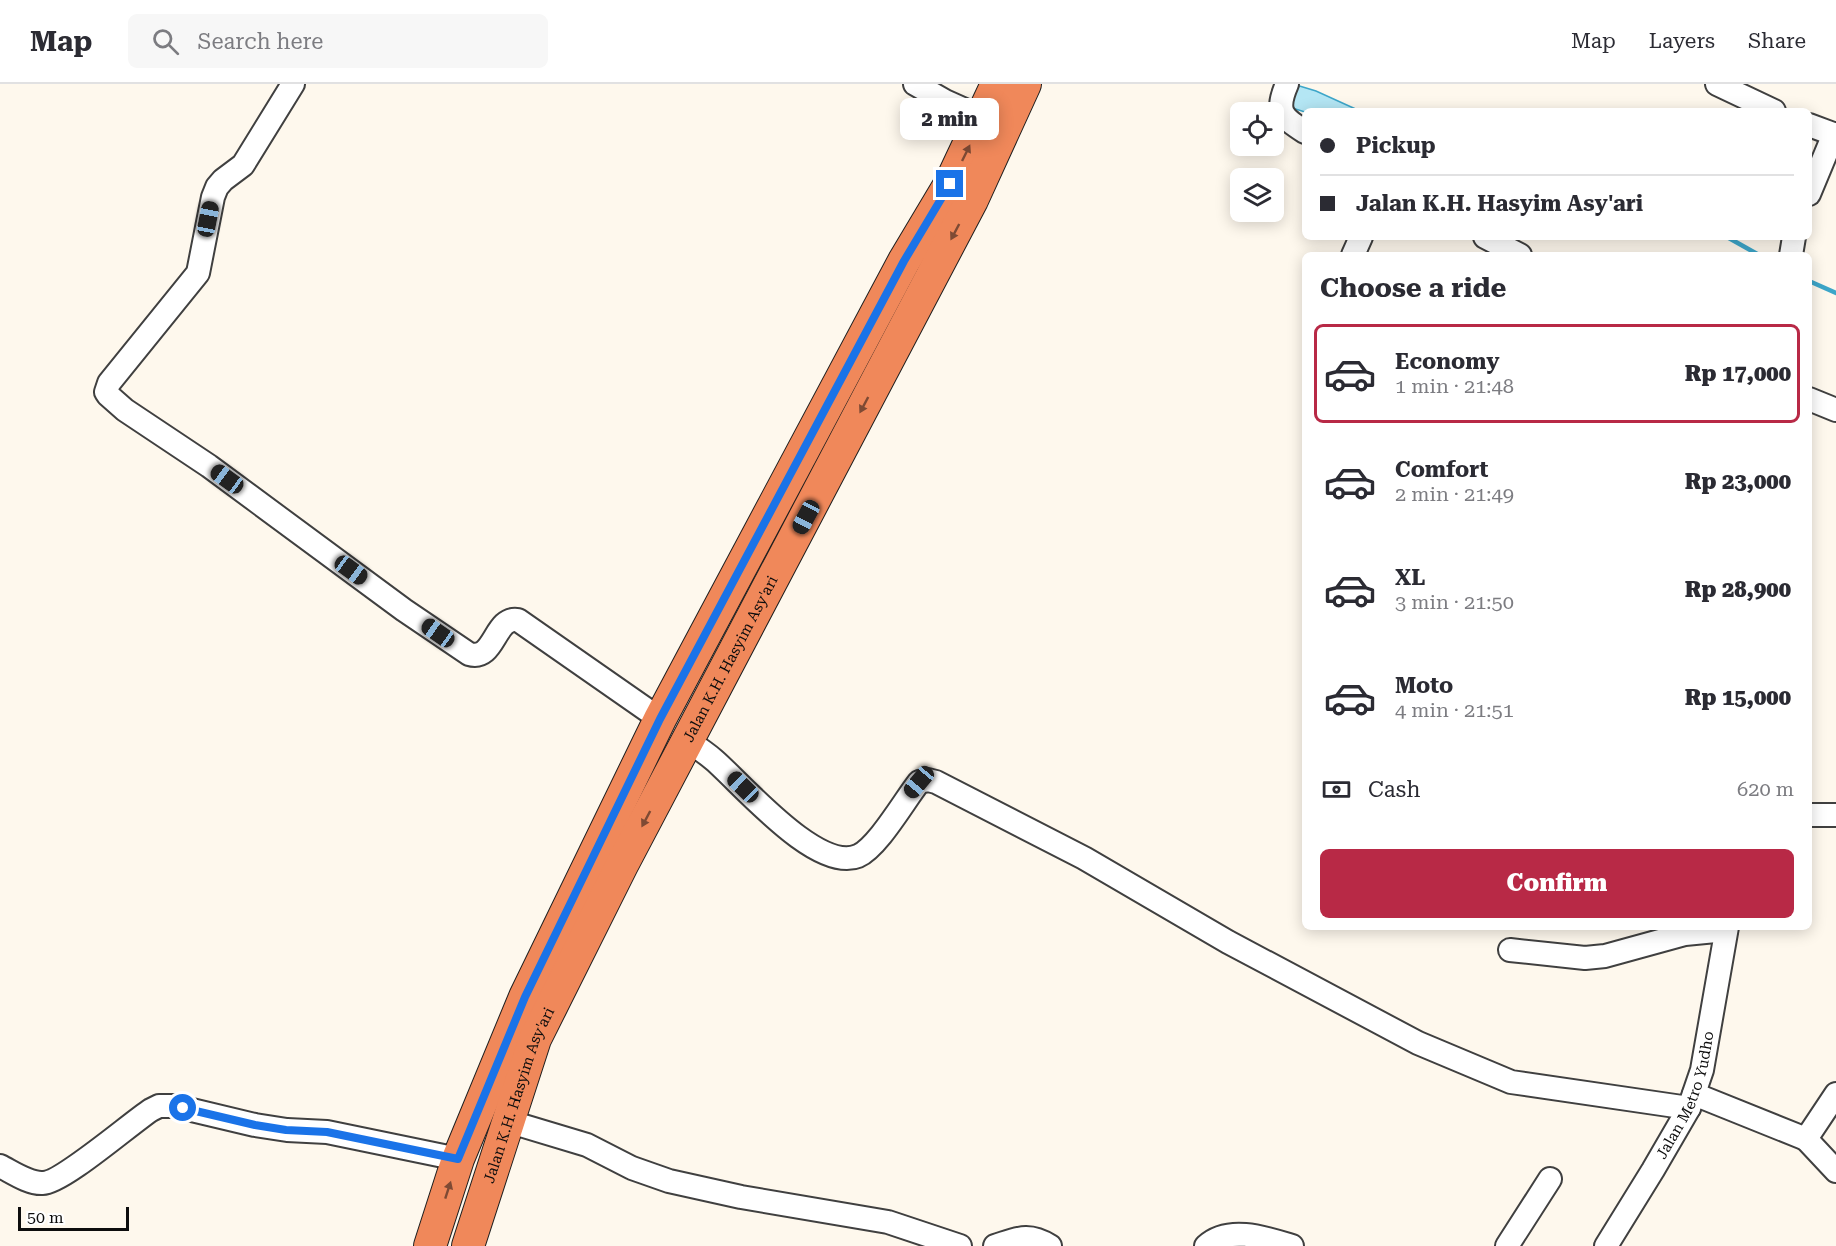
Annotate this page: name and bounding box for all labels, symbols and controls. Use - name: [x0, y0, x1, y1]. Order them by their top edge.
- search box: [128, 14, 548, 68]
- text: Map: [30, 25, 92, 58]
- icon: search: [149, 25, 182, 58]
- text: Search here: [197, 29, 323, 54]
- text: Map: [1571, 29, 1616, 53]
- text: Layers: [1649, 29, 1715, 53]
- text: Share: [1748, 29, 1806, 53]
- callout: 2 min: [900, 97, 1000, 139]
- map controls: [1230, 102, 1284, 222]
- button: locate: [1230, 102, 1284, 156]
- text: 2 min: [921, 107, 978, 131]
- text: Pickup: [1356, 133, 1436, 158]
- one-way arrow: [961, 144, 970, 161]
- button: layers: [1230, 168, 1284, 222]
- route end: [936, 170, 963, 197]
- text: Jalan K.H. Hasyim Asy'ari: [1356, 191, 1643, 216]
- car: [196, 200, 220, 238]
- one-way arrow: [950, 224, 960, 241]
- text: Choose a ride: [1320, 272, 1506, 304]
- icon: car: [1323, 347, 1377, 401]
- text: Economy: [1395, 349, 1499, 374]
- text: Rp 17,000: [1685, 361, 1791, 386]
- text: 1 min · 21:48: [1395, 374, 1514, 398]
- one-way arrow: [860, 396, 869, 413]
- icon: car: [1323, 455, 1377, 509]
- text: Comfort: [1395, 457, 1488, 482]
- car: [207, 461, 247, 497]
- text: Rp 23,000: [1685, 469, 1791, 494]
- text: 2 min · 21:49: [1395, 482, 1514, 506]
- car: [790, 497, 822, 537]
- car: [331, 552, 371, 588]
- icon: car: [1323, 563, 1377, 617]
- text: XL: [1395, 565, 1425, 590]
- street label: Jalan K.H. Hasyim Asy'ari: [679, 573, 782, 745]
- text: Rp 28,900: [1685, 577, 1791, 602]
- text: 3 min · 21:50: [1395, 590, 1514, 614]
- car: [418, 615, 458, 651]
- icon: car: [1323, 671, 1377, 725]
- text: Moto: [1395, 673, 1453, 698]
- text: Rp 15,000: [1685, 685, 1791, 710]
- text: 4 min · 21:51: [1395, 698, 1514, 722]
- car: [901, 762, 937, 802]
- car: [724, 768, 762, 806]
- icon: cash: [1320, 773, 1353, 806]
- text: Cash: [1368, 777, 1420, 802]
- text: 620 m: [1737, 777, 1794, 801]
- one-way arrow: [641, 810, 651, 827]
- button: Confirm: [1320, 849, 1794, 918]
- street label: Jalan K.H. Hasyim Asy'ari: [480, 1004, 558, 1186]
- street label: Jalan Metro Yudho: [1652, 1030, 1718, 1162]
- route start: [169, 1094, 196, 1121]
- one-way arrow: [443, 1181, 453, 1199]
- scale bar: [18, 1204, 129, 1232]
- text: 50 m: [27, 1208, 64, 1227]

